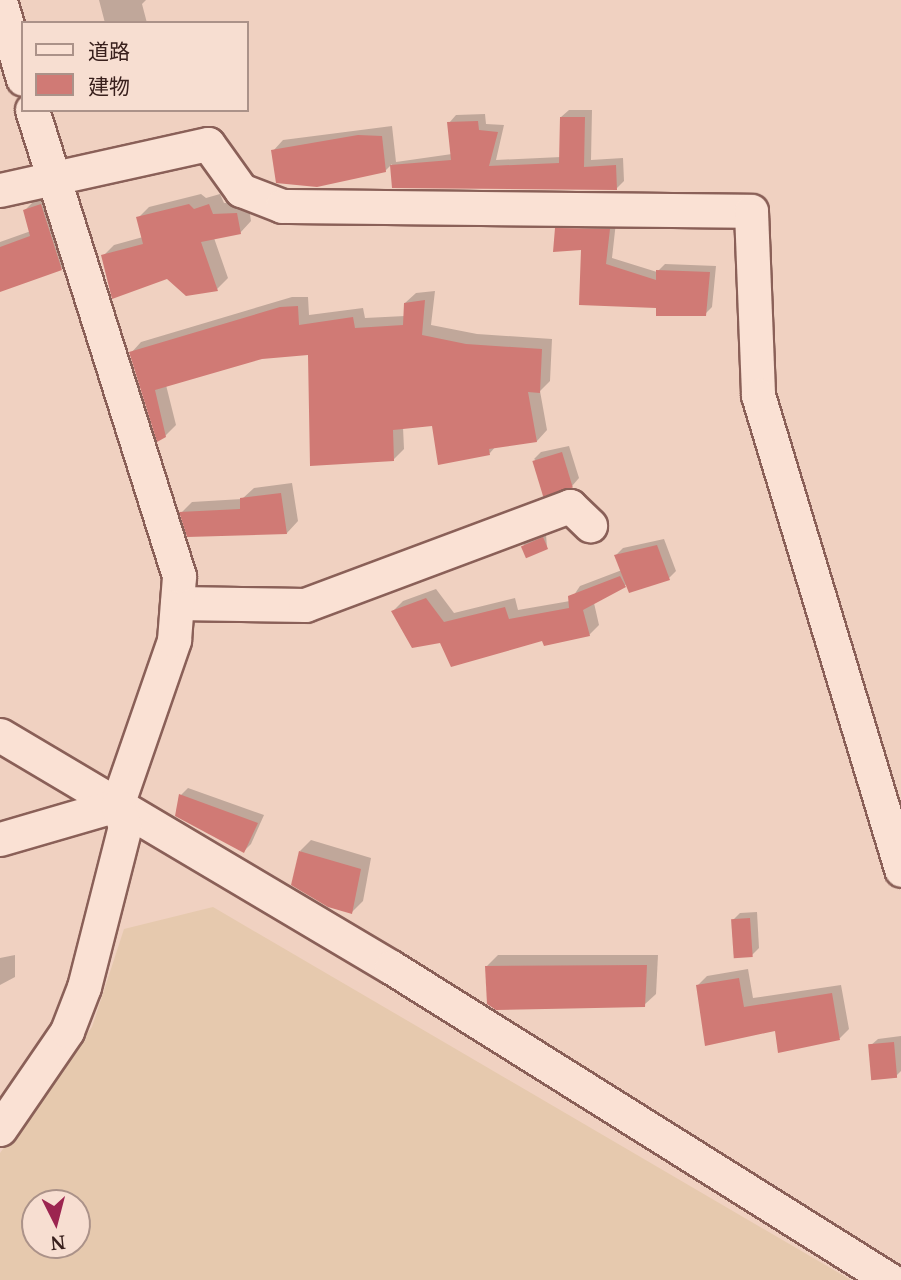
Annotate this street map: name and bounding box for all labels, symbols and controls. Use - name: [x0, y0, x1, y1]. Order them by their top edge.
- legend: [21, 21, 248, 112]
- text: 道路: [88, 37, 130, 65]
- text: 建物: [88, 72, 130, 100]
- north arrow: [21, 1189, 91, 1259]
- text: N: [49, 1229, 67, 1257]

